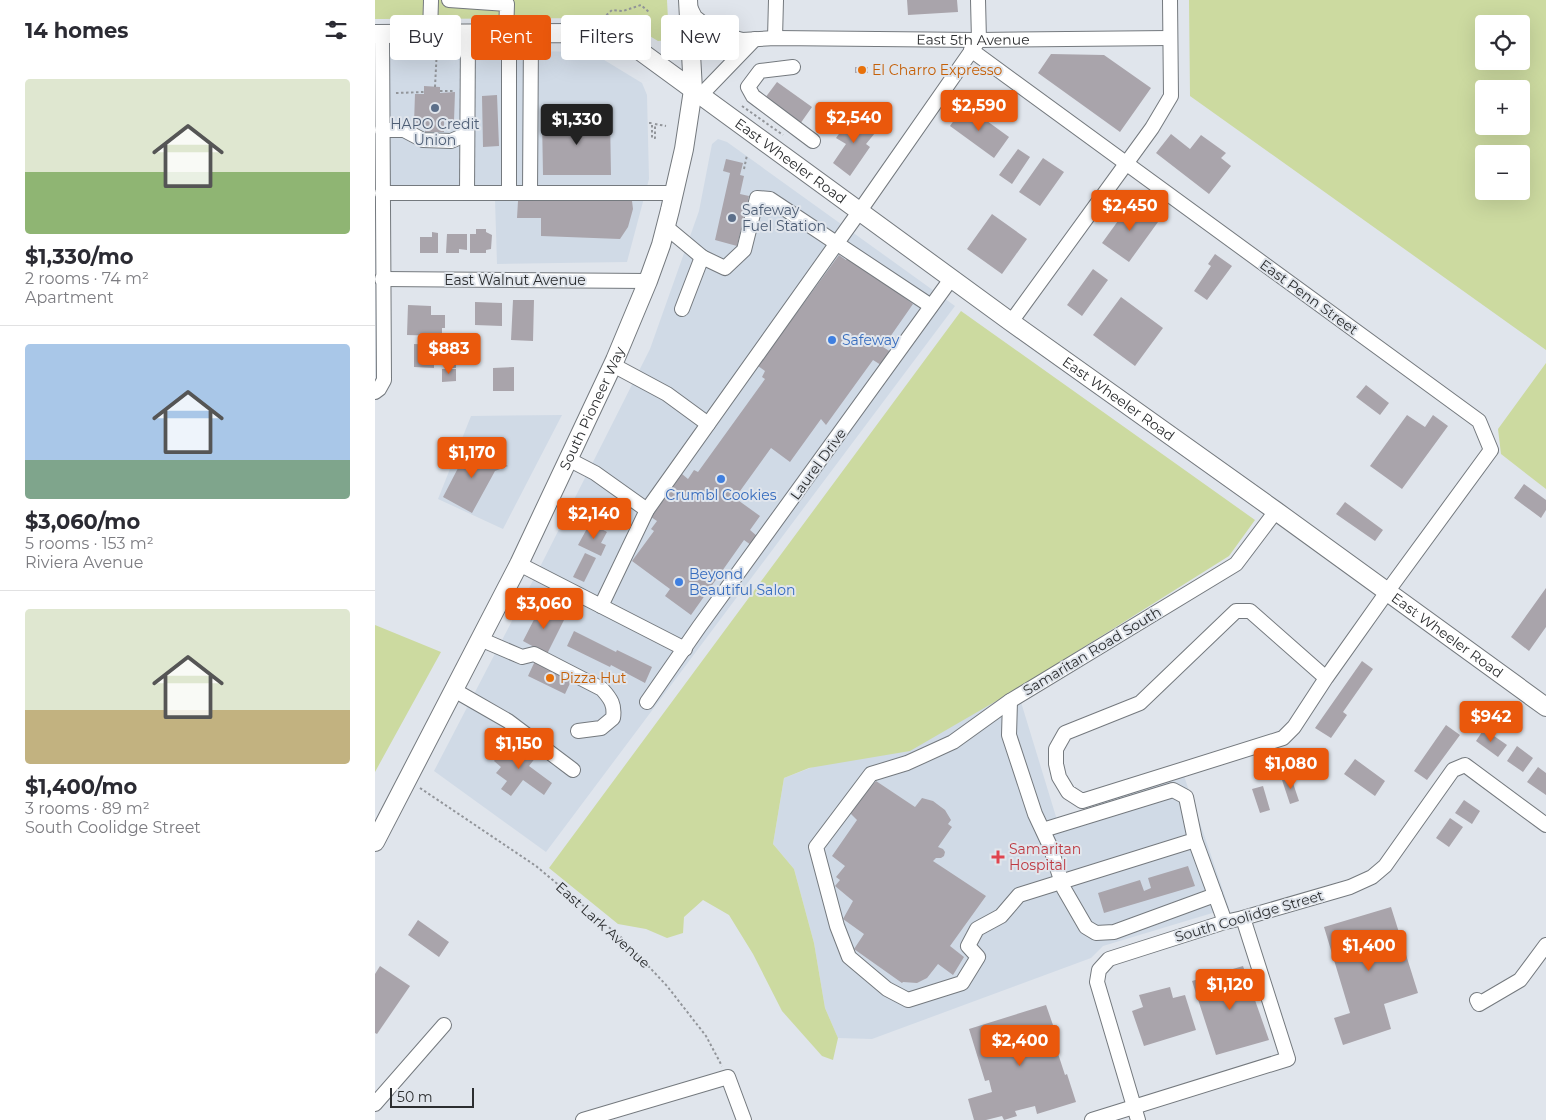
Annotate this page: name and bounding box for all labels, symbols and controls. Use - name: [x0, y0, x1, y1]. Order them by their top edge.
- chip: Buy: [390, 15, 461, 60]
- chip: Rent: [471, 15, 551, 60]
- chip: Filters: [561, 15, 651, 60]
- chip: New: [661, 15, 739, 60]
- map controls: [1475, 15, 1530, 200]
- button: locate: [1475, 15, 1530, 70]
- icon: filters: [322, 16, 350, 44]
- text: 14 homes: [25, 18, 129, 43]
- street label: East 5th Avenue: [916, 30, 1030, 49]
- place label: El Charro Expresso: [872, 61, 1003, 79]
- marker: El Charro Expresso: [856, 64, 868, 76]
- button: +: [1475, 80, 1530, 135]
- pin: $2,590: [938, 90, 1020, 132]
- text: $2,590: [952, 96, 1006, 115]
- marker: HAPO Credit Union: [429, 102, 441, 114]
- pin: $2,540: [813, 102, 895, 144]
- pin: $1,330: [536, 104, 618, 146]
- text: $2,540: [826, 108, 882, 127]
- text: $1,330: [552, 110, 602, 129]
- icon: home: [143, 111, 233, 201]
- street label: East Wheeler Road: [731, 114, 850, 208]
- place label: HAPO Credit Union: [390, 115, 480, 149]
- button: −: [1475, 145, 1530, 200]
- pin: $2,450: [1089, 190, 1171, 232]
- text: $2,450: [1102, 196, 1158, 215]
- place label: Safeway Fuel Station: [742, 201, 826, 235]
- marker: Safeway Fuel Station: [726, 212, 738, 224]
- text: $1,330/mo: [25, 244, 134, 269]
- street label: East Penn Street: [1256, 255, 1362, 339]
- text: 2 rooms · 74 m²: [25, 269, 149, 288]
- street label: East Walnut Avenue: [444, 271, 586, 289]
- text: Apartment: [25, 288, 114, 307]
- place label: Safeway: [842, 331, 900, 349]
- pin: $883: [419, 332, 479, 375]
- marker: Safeway: [826, 334, 838, 346]
- text: $883: [429, 339, 469, 358]
- street label: South Pioneer Way: [555, 344, 629, 473]
- street label: East Wheeler Road: [1059, 353, 1178, 445]
- icon: home: [143, 377, 233, 467]
- street label: Laurel Drive: [786, 425, 850, 503]
- pin: $1,170: [431, 436, 513, 479]
- text: $1,170: [449, 443, 496, 462]
- marker: Crumbl Cookies: [715, 473, 727, 485]
- place label: Crumbl Cookies: [665, 486, 777, 504]
- pin: $2,140: [553, 498, 635, 540]
- text: $2,140: [568, 504, 620, 523]
- text: $3,060/mo: [25, 509, 140, 534]
- text: 5 rooms · 153 m²: [25, 534, 154, 553]
- text: Riviera Avenue: [25, 553, 143, 572]
- place label: Beyond Beautiful Salon: [689, 565, 795, 599]
- marker: Beyond Beautiful Salon: [673, 576, 685, 588]
- pin: $3,060: [503, 588, 585, 630]
- street label: East Wheeler Road: [1388, 589, 1507, 682]
- text: $3,060: [516, 594, 572, 613]
- street label: Samaritan Road South: [1020, 603, 1164, 699]
- icon: home: [143, 642, 233, 732]
- place label: Pizza Hut: [560, 669, 627, 687]
- marker: Pizza Hut: [544, 672, 556, 684]
- pin: $942: [1461, 700, 1521, 743]
- text: $942: [1471, 707, 1511, 726]
- pin: $1,150: [478, 728, 560, 770]
- text: $1,150: [496, 734, 542, 753]
- pin: $1,080: [1250, 748, 1332, 790]
- text: $1,080: [1265, 754, 1317, 773]
- text: $1,400/mo: [25, 774, 137, 799]
- text: 3 rooms · 89 m²: [25, 799, 150, 818]
- text: South Coolidge Street: [25, 818, 201, 837]
- place label: Samaritan Hospital: [1009, 840, 1081, 874]
- marker: Samaritan Hospital: [991, 850, 1005, 864]
- street label: East Lark Avenue: [552, 878, 654, 972]
- street label: South Coolidge Street: [1173, 886, 1326, 946]
- pin: $1,400: [1328, 930, 1410, 972]
- text: $1,400: [1342, 936, 1396, 955]
- pin: $1,120: [1189, 968, 1271, 1011]
- text: $1,120: [1207, 975, 1253, 994]
- pin: $2,400: [979, 1024, 1061, 1067]
- text: $2,400: [992, 1031, 1048, 1050]
- scale bar: [390, 1085, 474, 1108]
- text: 50 m: [397, 1088, 433, 1106]

